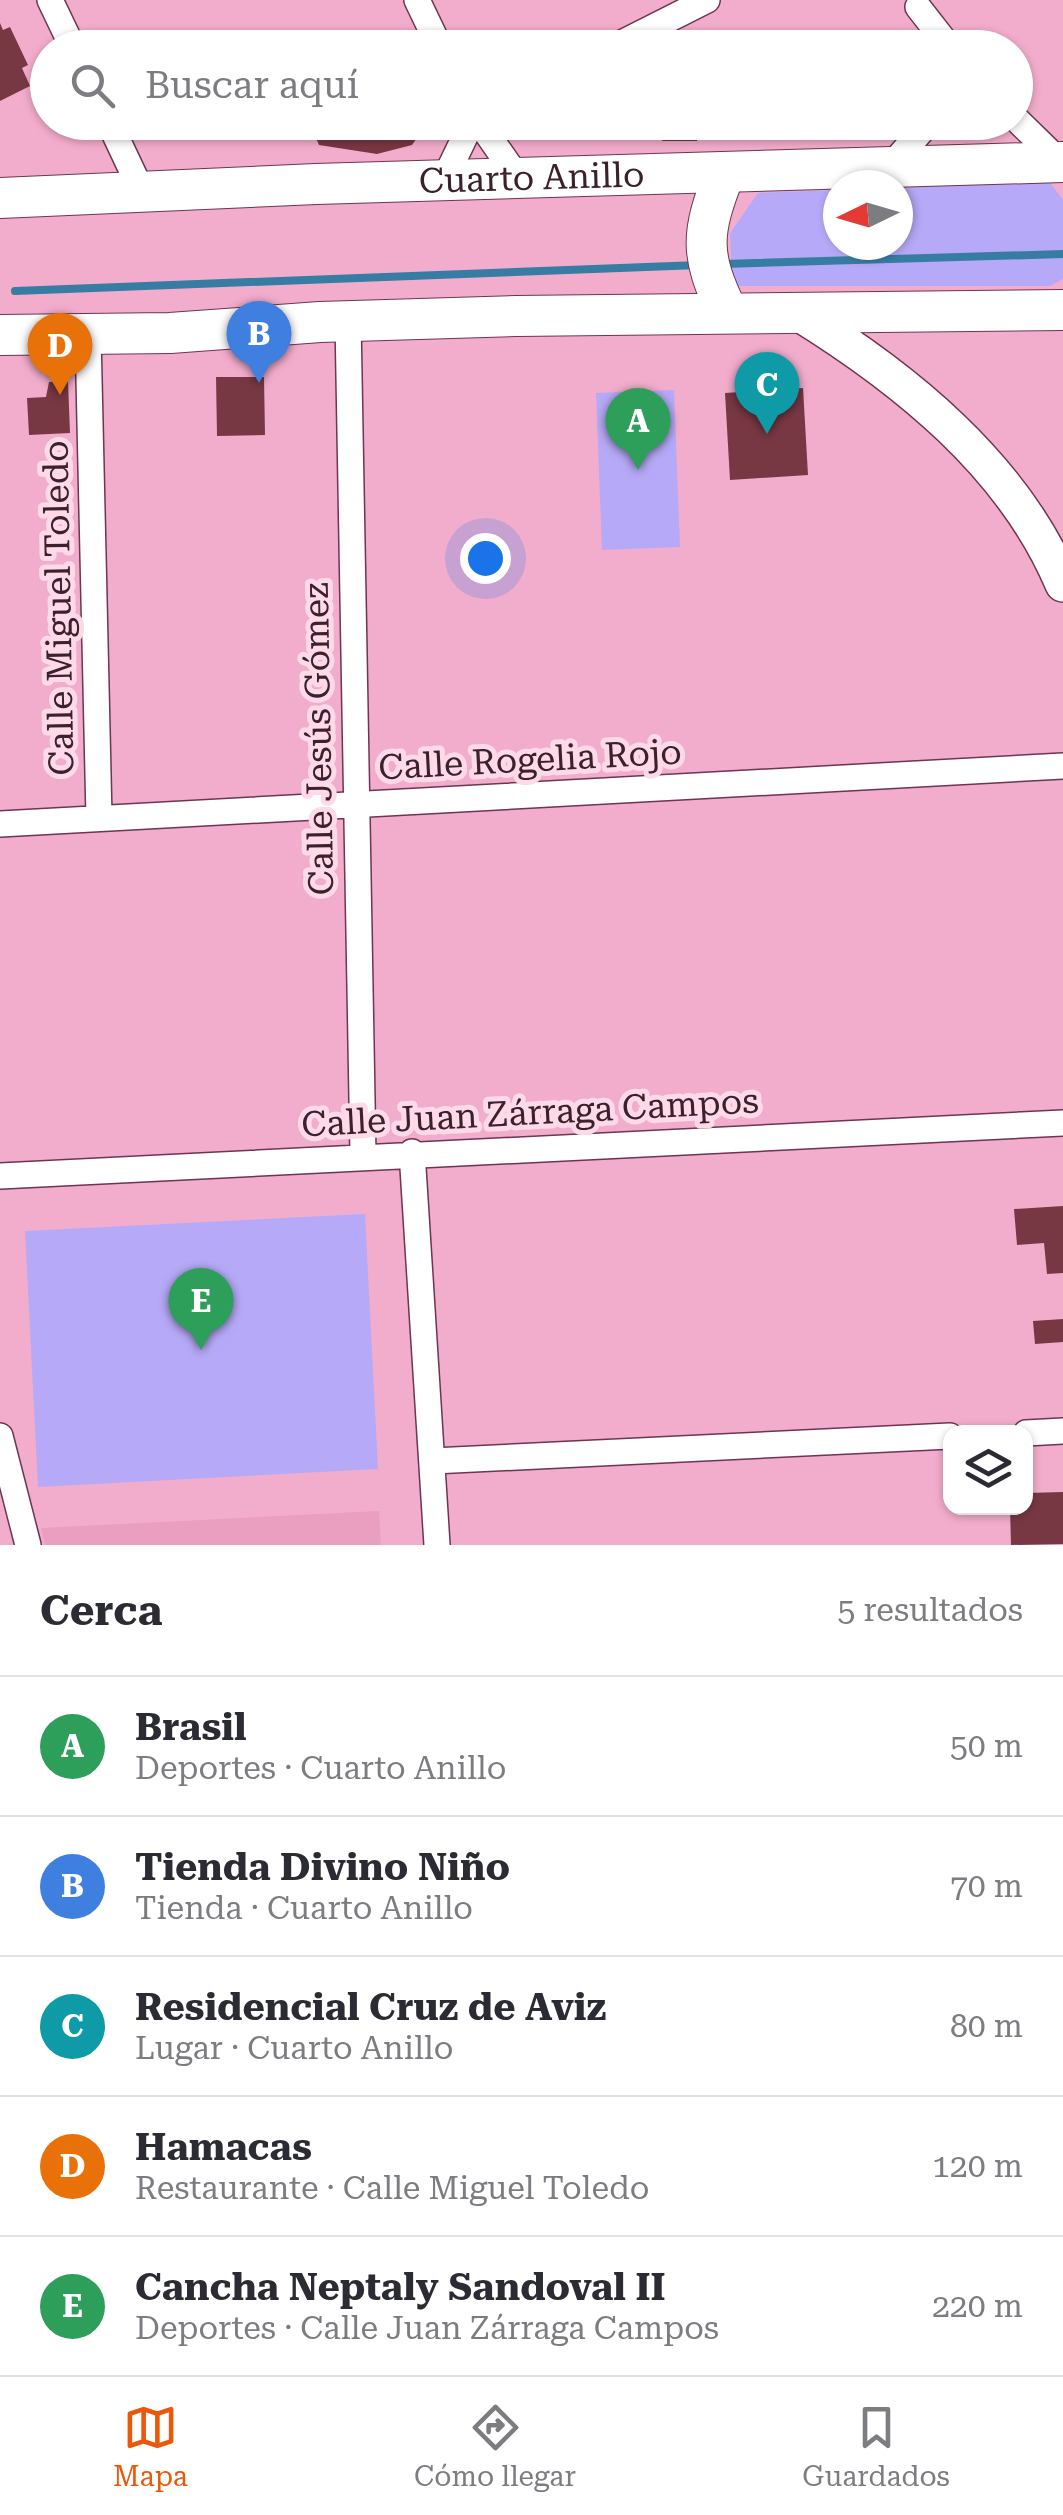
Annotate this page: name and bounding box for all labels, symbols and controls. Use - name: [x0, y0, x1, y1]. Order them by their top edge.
- search box: [30, 30, 1033, 140]
- icon: search: [65, 58, 120, 113]
- text: Buscar aquí: [145, 63, 359, 107]
- street label: Cuarto Anillo: [418, 154, 645, 201]
- north arrow: [823, 170, 913, 260]
- pin: B: [226, 300, 292, 383]
- pin: D: [28, 312, 92, 395]
- pin: C: [734, 352, 800, 434]
- pin: A: [606, 388, 670, 470]
- street label: Calle Miguel Toledo: [36, 440, 82, 776]
- your location: [460, 533, 511, 584]
- street label: Calle Jesús Gómez: [296, 582, 342, 896]
- street label: Calle Rogelia Rojo: [377, 732, 683, 788]
- street label: Calle Juan Zárraga Campos: [300, 1081, 760, 1145]
- pin: E: [168, 1268, 234, 1350]
- map controls: [943, 1425, 1033, 1515]
- button: layers: [943, 1425, 1033, 1515]
- text: Cerca: [40, 1586, 162, 1635]
- text: 5 resultados: [838, 1591, 1023, 1629]
- text: Brasil: [135, 1705, 246, 1749]
- text: A: [61, 1727, 84, 1765]
- text: 50 m: [950, 1727, 1023, 1765]
- text: Deportes · Cuarto Anillo: [135, 1749, 506, 1787]
- text: Tienda Divino Niño: [135, 1845, 510, 1889]
- text: B: [61, 1867, 84, 1905]
- text: 70 m: [950, 1867, 1023, 1905]
- text: Tienda · Cuarto Anillo: [135, 1889, 473, 1927]
- text: Residencial Cruz de Aviz: [135, 1985, 606, 2029]
- text: C: [61, 2007, 84, 2045]
- text: 80 m: [950, 2007, 1023, 2045]
- text: Lugar · Cuarto Anillo: [135, 2029, 453, 2067]
- text: Hamacas: [135, 2125, 312, 2169]
- text: D: [60, 2147, 85, 2185]
- text: 120 m: [932, 2147, 1023, 2185]
- text: Restaurante · Calle Miguel Toledo: [135, 2169, 649, 2207]
- text: Cancha Neptaly Sandoval II: [135, 2265, 666, 2309]
- text: E: [62, 2287, 83, 2325]
- text: 220 m: [932, 2287, 1023, 2325]
- text: Deportes · Calle Juan Zárraga Campos: [135, 2309, 719, 2347]
- tab: Mapa: [113, 2400, 188, 2493]
- tab: Cómo llegar: [414, 2400, 576, 2493]
- tab: Guardados: [802, 2400, 950, 2493]

